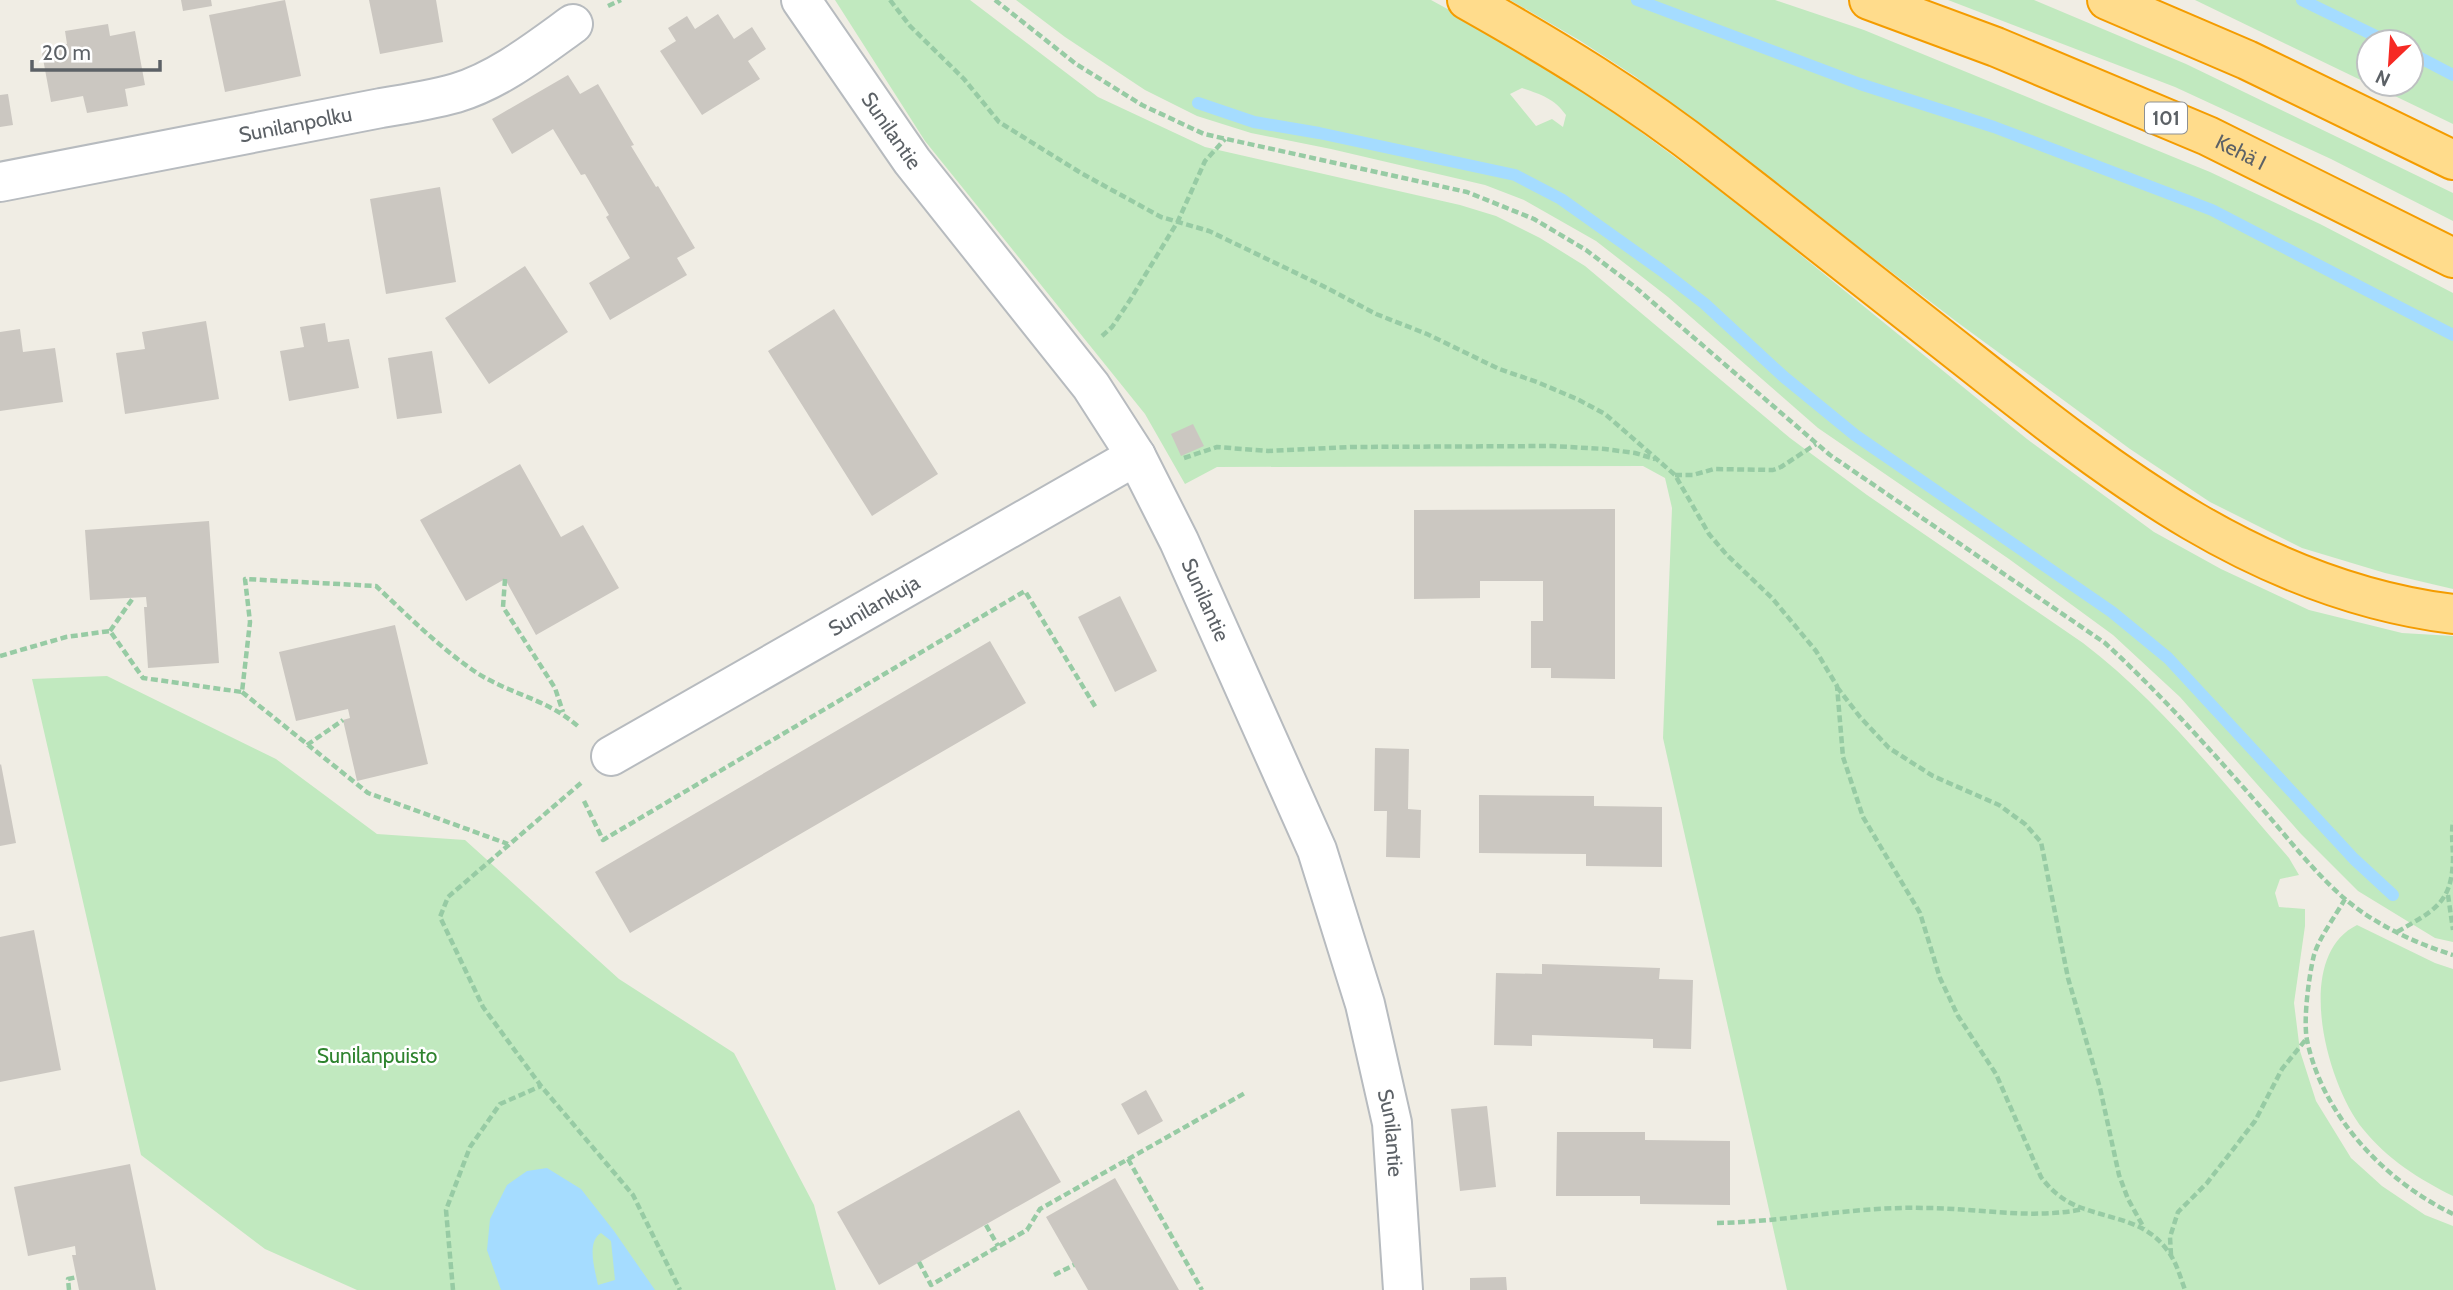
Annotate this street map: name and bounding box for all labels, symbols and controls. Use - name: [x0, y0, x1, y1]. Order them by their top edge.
- scale bar: [32, 28, 159, 72]
- north arrow: [2355, 28, 2425, 98]
- text: 20 m: [42, 40, 91, 65]
- text: N: [2372, 65, 2394, 91]
- street label: Sunilantie: [856, 87, 927, 175]
- street label: Sunilanpolku: [237, 101, 354, 147]
- road number: 101: [2145, 102, 2187, 134]
- street label: Kehä I: [2212, 129, 2271, 175]
- street label: Sunilantie: [1176, 554, 1235, 645]
- street label: Sunilankuja: [824, 569, 924, 641]
- park label: Sunilanpuisto: [317, 1043, 437, 1068]
- street label: Sunilantie: [1373, 1087, 1409, 1178]

